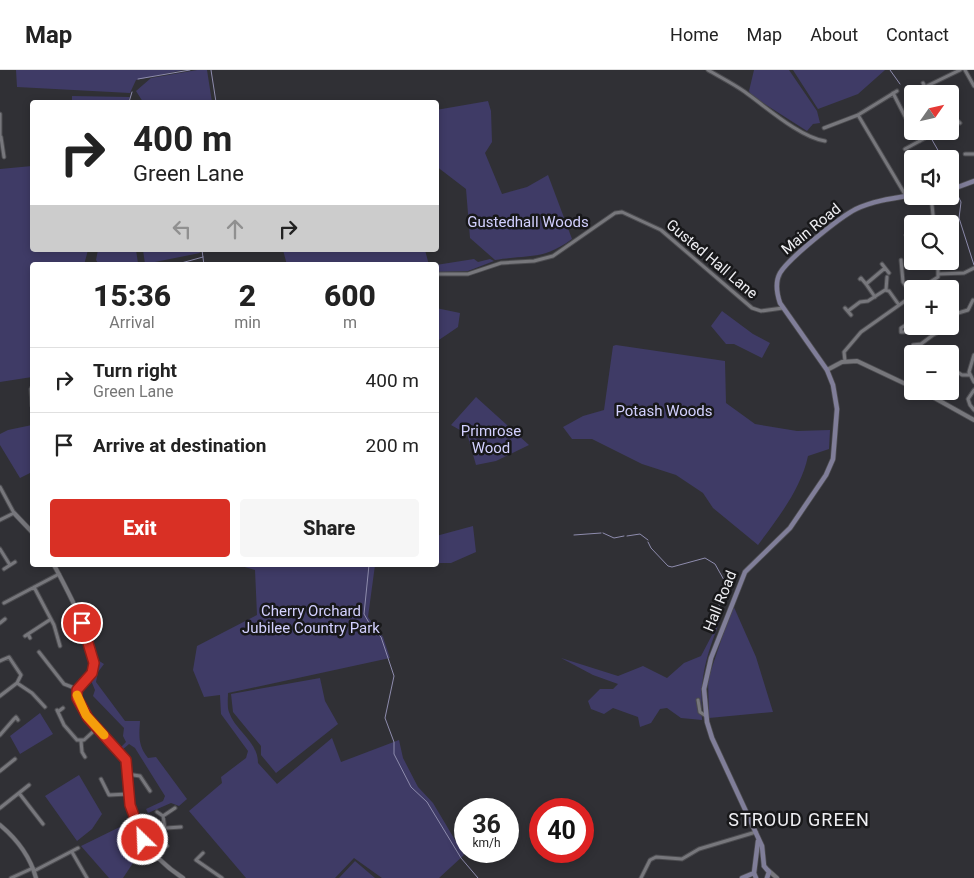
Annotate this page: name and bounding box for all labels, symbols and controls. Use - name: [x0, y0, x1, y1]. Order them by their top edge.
- text: Map: [25, 21, 72, 49]
- text: Home: [670, 24, 719, 45]
- text: Map: [747, 24, 782, 45]
- text: About: [810, 24, 858, 45]
- text: Contact: [886, 24, 949, 45]
- north arrow: [904, 85, 959, 140]
- map controls: [904, 85, 959, 400]
- text: 400 m: [133, 119, 232, 160]
- icon: right: [50, 120, 115, 185]
- button: sound: [904, 150, 959, 205]
- text: Green Lane: [133, 161, 244, 186]
- street label: Main Road: [778, 200, 844, 258]
- park label: Gustedhall Woods: [467, 213, 589, 231]
- icon: left: [168, 215, 196, 243]
- icon: ahead: [221, 215, 249, 243]
- icon: right: [274, 215, 302, 243]
- button: search: [904, 215, 959, 270]
- street label: Gusted Hall Lane: [663, 216, 761, 302]
- text: 15:36: [93, 278, 171, 313]
- text: 2: [239, 278, 256, 313]
- text: 600: [324, 278, 376, 313]
- button: +: [904, 280, 959, 335]
- text: Arrival: [109, 313, 155, 332]
- text: min: [234, 313, 261, 332]
- text: m: [343, 313, 357, 332]
- button: −: [904, 345, 959, 400]
- text: Turn right: [93, 359, 177, 382]
- icon: right: [50, 366, 78, 394]
- text: 400 m: [366, 369, 419, 392]
- text: Green Lane: [93, 382, 174, 401]
- park label: Potash Woods: [615, 402, 713, 420]
- park label: Primrose Wood: [461, 422, 521, 457]
- icon: arrive: [50, 431, 78, 459]
- text: Arrive at destination: [93, 434, 266, 457]
- text: 200 m: [366, 434, 419, 457]
- button: Exit: [50, 499, 230, 557]
- button: Share: [240, 499, 419, 557]
- street label: Hall Road: [700, 568, 740, 634]
- pin: [61, 602, 103, 644]
- park label: Cherry Orchard Jubilee Country Park: [242, 602, 380, 637]
- icon: arrive: [68, 609, 96, 637]
- speed limit sign: 40: [529, 798, 594, 863]
- district label: STROUD GREEN: [728, 809, 870, 830]
- text: 36: [472, 810, 501, 839]
- position arrow: [116, 813, 168, 865]
- text: km/h: [472, 836, 501, 850]

